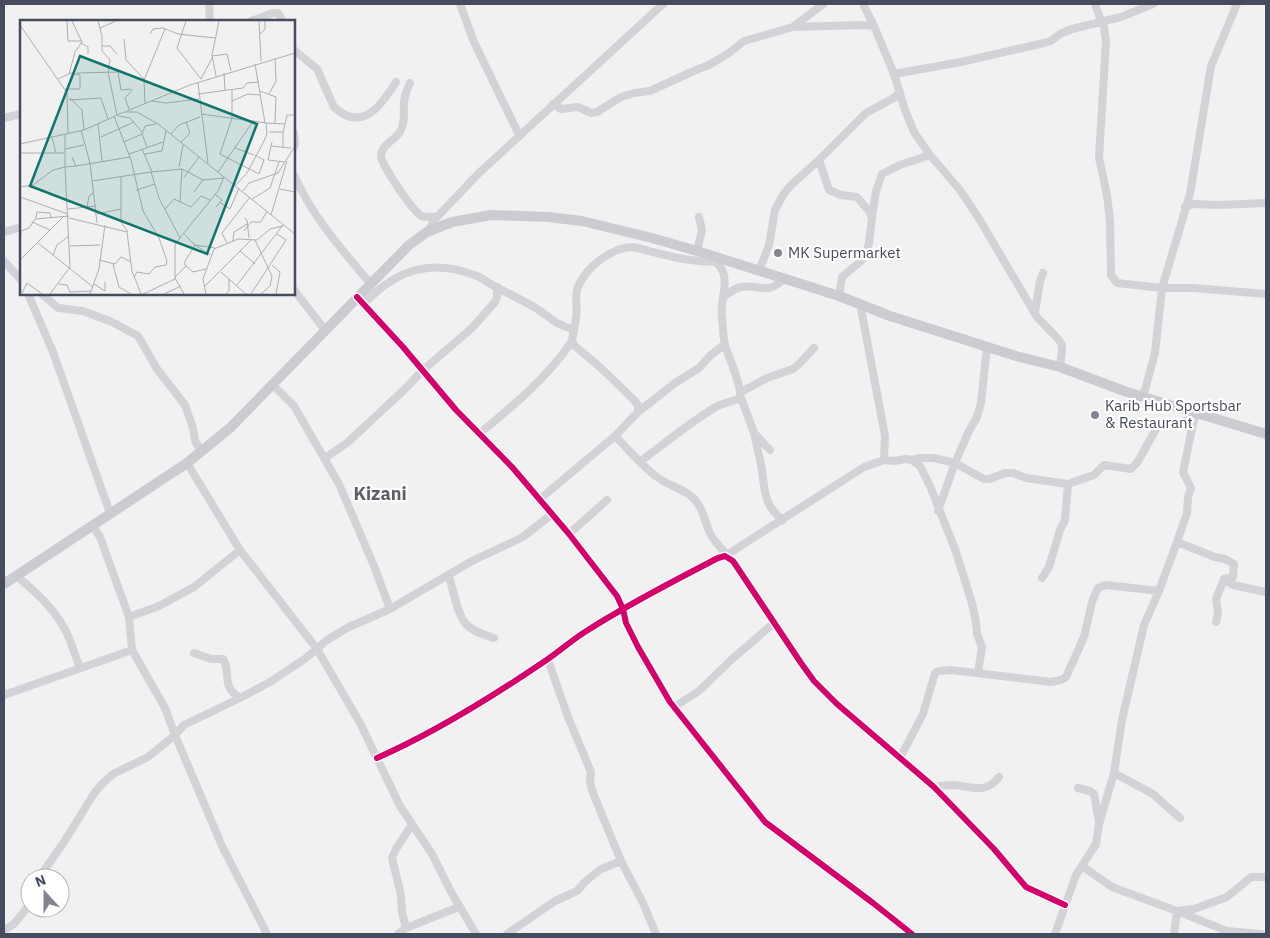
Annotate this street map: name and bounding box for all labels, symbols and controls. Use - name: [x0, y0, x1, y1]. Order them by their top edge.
- inset map: [20, 20, 295, 295]
- place label: MK Supermarket: [788, 243, 901, 262]
- marker: MK Supermarket: [772, 247, 784, 259]
- place label: Karib Hub Sportsbar & Restaurant: [1105, 396, 1242, 432]
- marker: Karib Hub Sportsbar & Restaurant: [1089, 409, 1101, 421]
- district label: Kizani: [353, 482, 407, 505]
- north arrow: [20, 868, 70, 918]
- text: N: [32, 871, 48, 891]

